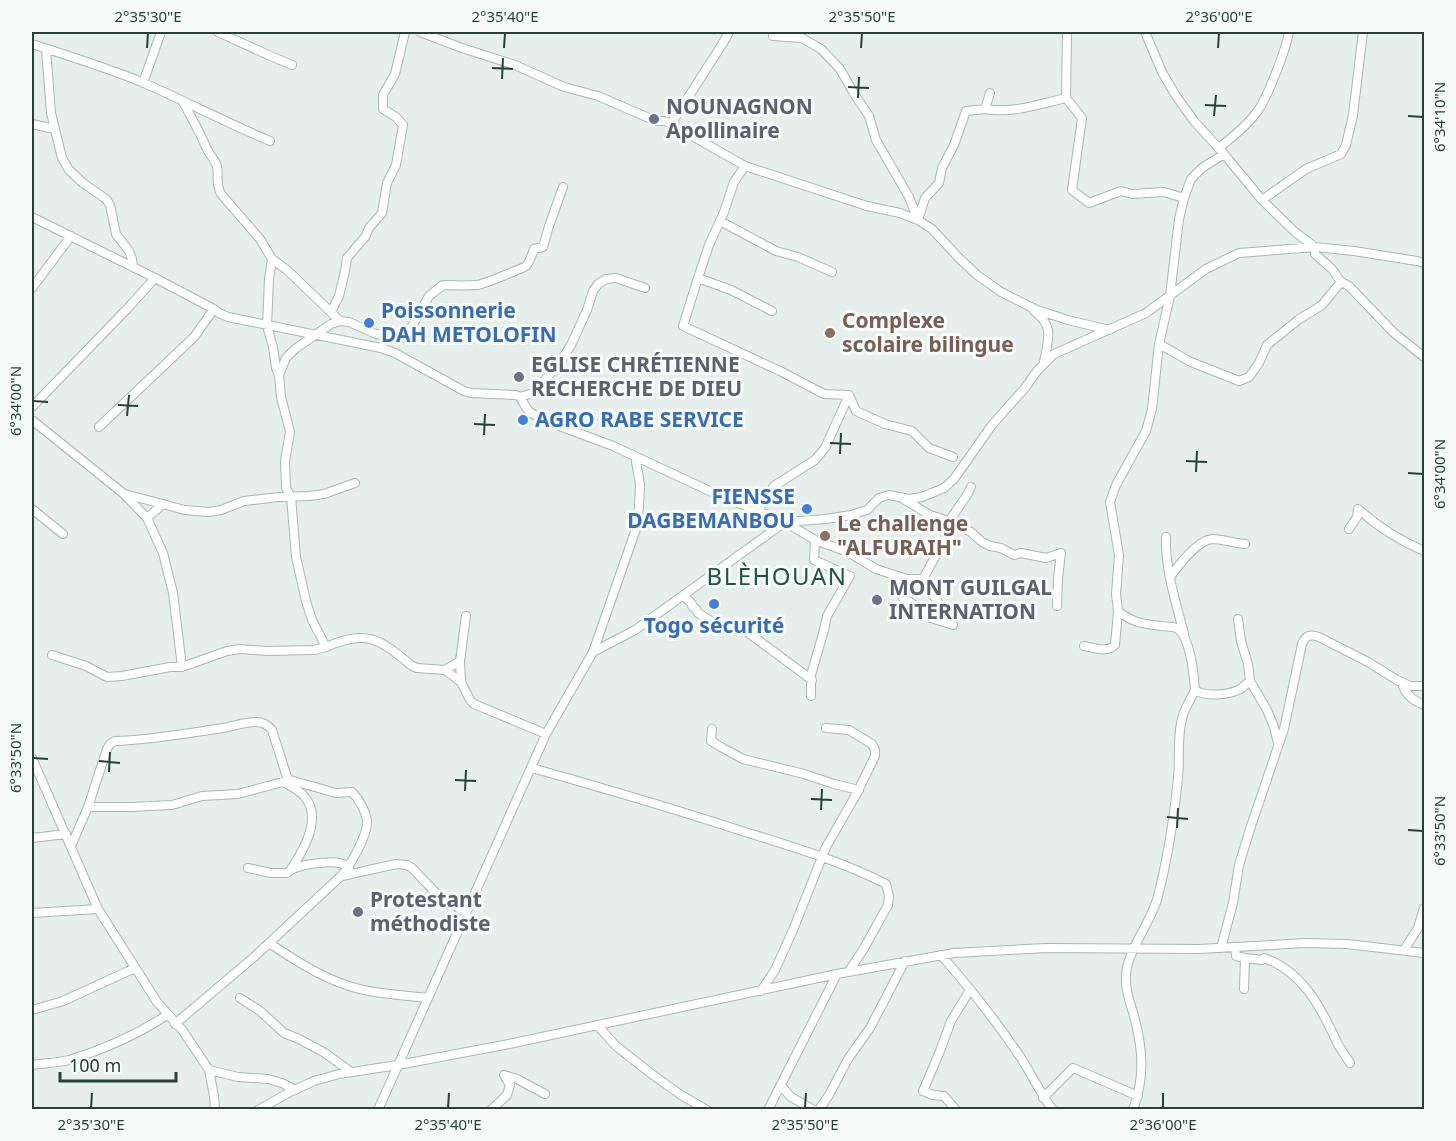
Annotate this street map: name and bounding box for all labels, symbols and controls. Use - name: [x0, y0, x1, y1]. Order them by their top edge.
- text: 2°35'30"E: [114, 6, 182, 26]
- text: 2°35'40"E: [471, 6, 539, 26]
- text: 2°35'50"E: [828, 6, 896, 26]
- text: 2°36'00"E: [1185, 6, 1253, 26]
- text: 6°34'10"N: [1429, 82, 1449, 152]
- place label: NOUNAGNON Apollinaire: [666, 92, 813, 144]
- marker: NOUNAGNON Apollinaire: [647, 112, 661, 126]
- place label: Poissonnerie DAH METOLOFIN: [381, 296, 557, 348]
- place label: Complexe scolaire bilingue: [842, 306, 1014, 358]
- marker: Poissonnerie DAH METOLOFIN: [362, 316, 376, 330]
- marker: Complexe scolaire bilingue: [823, 326, 837, 340]
- place label: EGLISE CHRÉTIENNE RECHERCHE DE DIEU: [531, 350, 742, 402]
- text: 6°34'00"N: [5, 366, 25, 436]
- marker: EGLISE CHRÉTIENNE RECHERCHE DE DIEU: [512, 370, 526, 384]
- place label: AGRO RABE SERVICE: [535, 405, 744, 433]
- marker: AGRO RABE SERVICE: [516, 413, 530, 427]
- text: 6°34'00"N: [1429, 439, 1449, 509]
- place label: FIENSSE DAGBEMANBOU: [627, 482, 795, 534]
- marker: FIENSSE DAGBEMANBOU: [800, 502, 814, 516]
- place label: Le challenge "ALFURAIH": [837, 509, 968, 561]
- marker: Le challenge "ALFURAIH": [818, 529, 832, 543]
- district label: BLÈHOUAN: [707, 559, 847, 592]
- place label: MONT GUILGAL INTERNATION: [889, 573, 1052, 625]
- marker: MONT GUILGAL INTERNATION: [870, 593, 884, 607]
- marker: Togo sécurité: [707, 597, 721, 611]
- place label: Togo sécurité: [644, 611, 784, 639]
- text: 6°33'50"N: [5, 723, 25, 793]
- text: 6°33'50"N: [1429, 796, 1449, 866]
- place label: Protestant méthodiste: [370, 885, 491, 937]
- marker: Protestant méthodiste: [351, 905, 365, 919]
- scale bar: [60, 1045, 176, 1083]
- text: 100 m: [69, 1053, 121, 1077]
- text: 2°35'30"E: [57, 1114, 125, 1134]
- text: 2°35'40"E: [414, 1114, 482, 1134]
- text: 2°35'50"E: [771, 1114, 839, 1134]
- text: 2°36'00"E: [1129, 1114, 1197, 1134]

